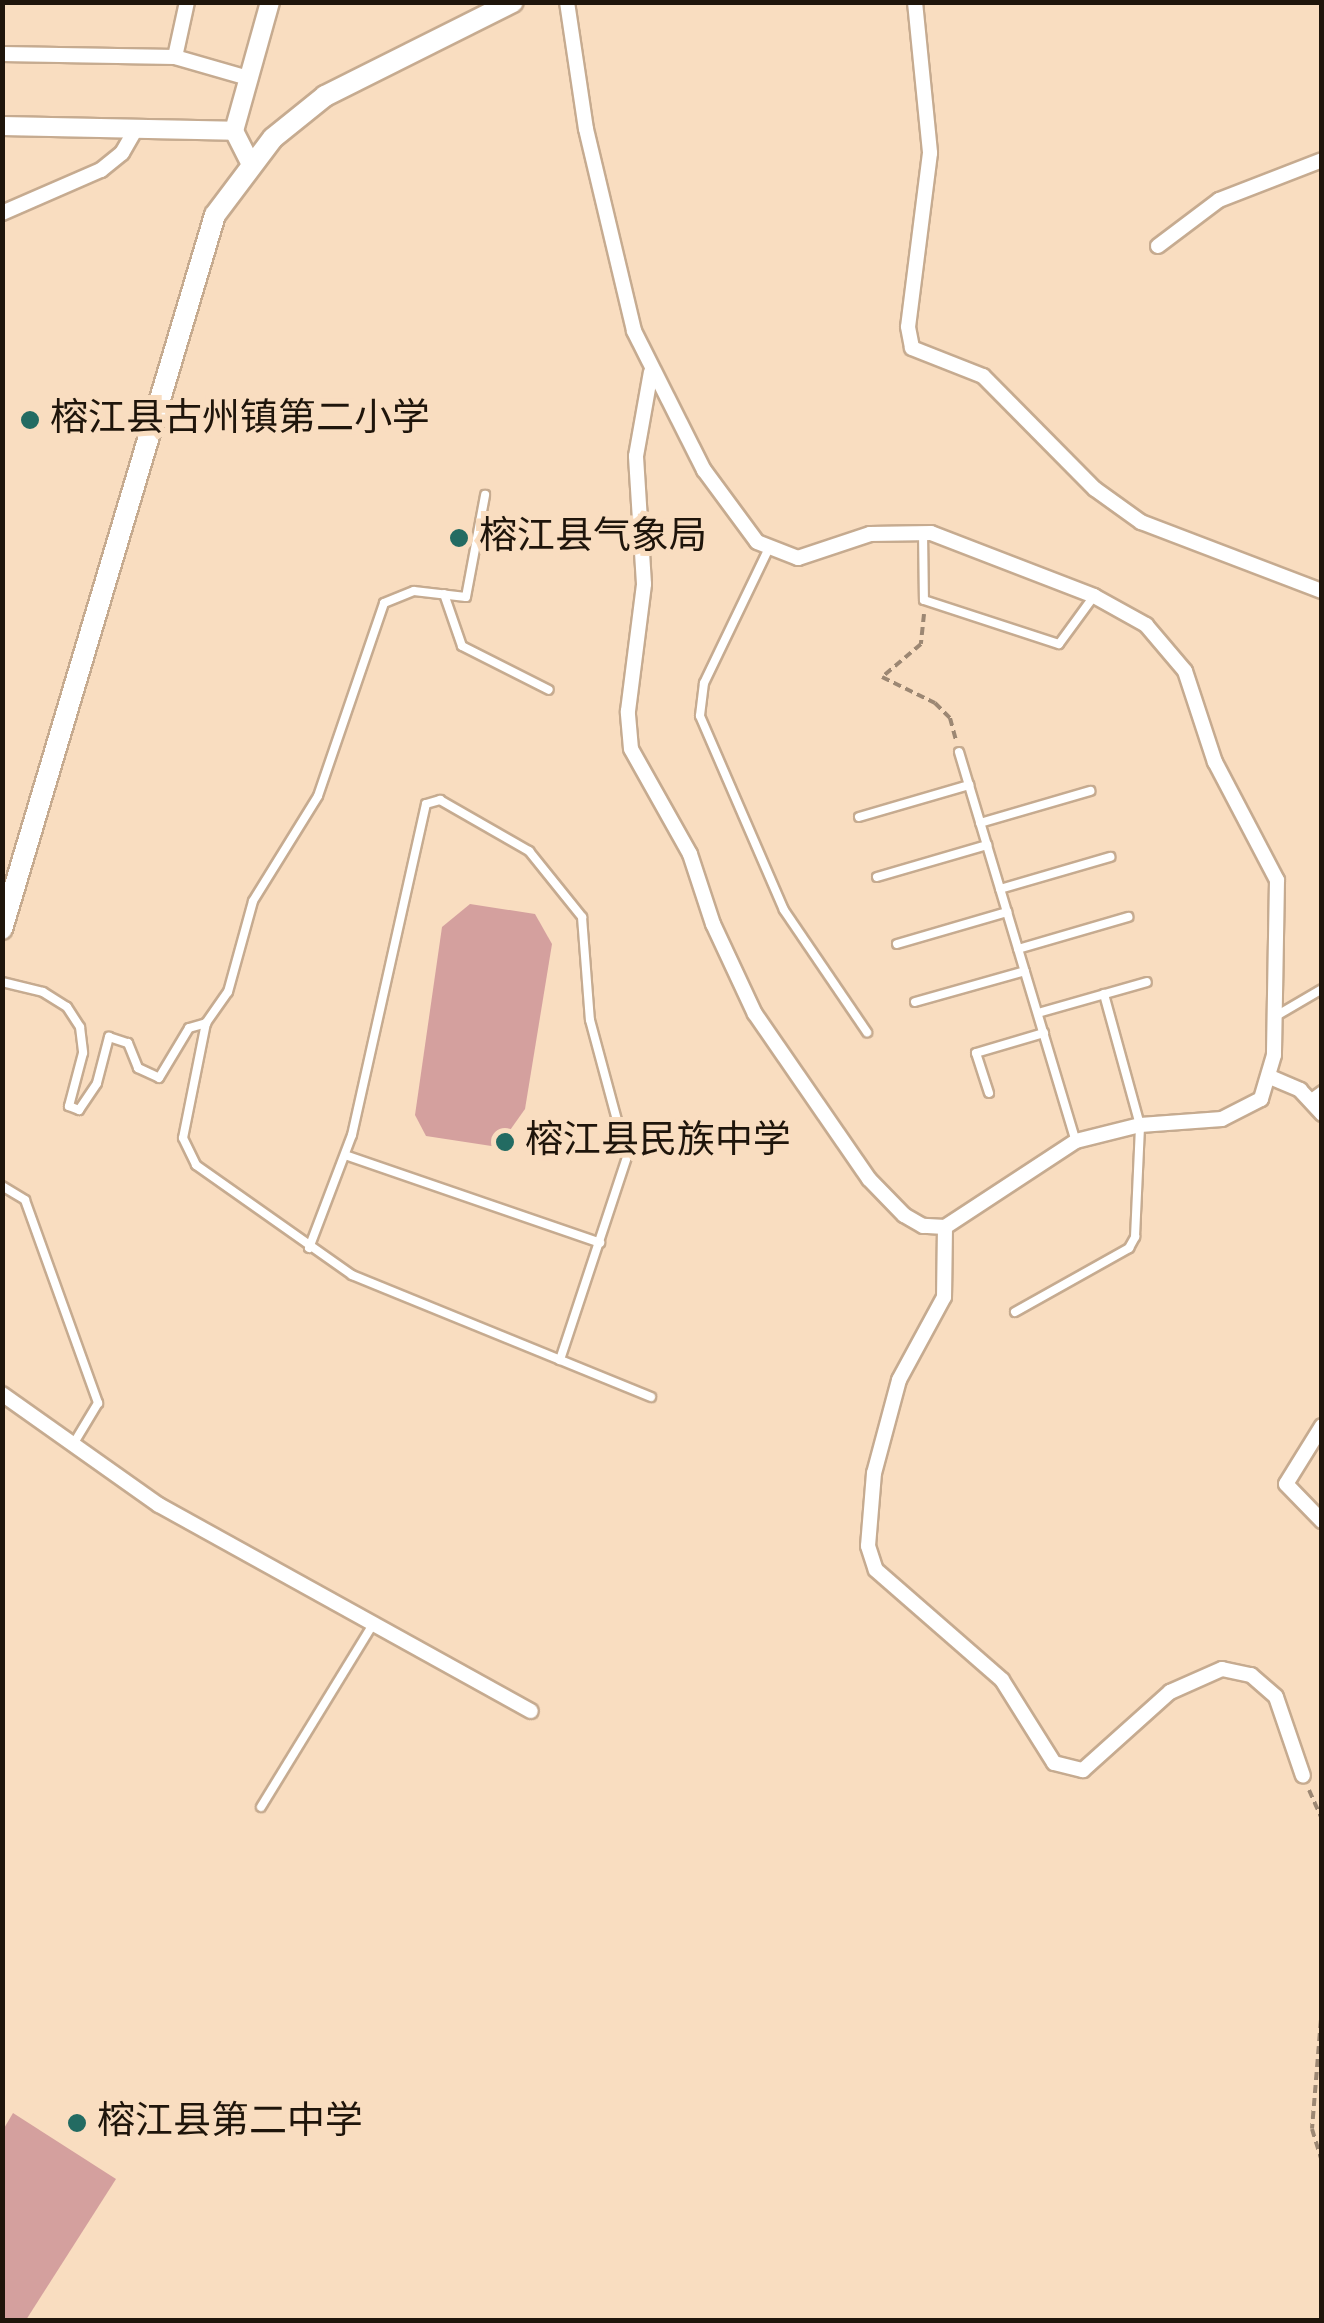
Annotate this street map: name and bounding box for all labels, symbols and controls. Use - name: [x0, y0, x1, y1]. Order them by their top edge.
- place label: 榕江县古州镇第二小学: [50, 397, 430, 443]
- marker: 榕江县古州镇第二小学: [19, 409, 41, 431]
- place label: 榕江县气象局: [479, 515, 707, 561]
- marker: 榕江县气象局: [448, 527, 470, 549]
- place label: 榕江县民族中学: [525, 1119, 791, 1165]
- marker: 榕江县民族中学: [494, 1131, 516, 1153]
- place label: 榕江县第二中学: [97, 2100, 363, 2146]
- marker: 榕江县第二中学: [66, 2112, 88, 2134]

